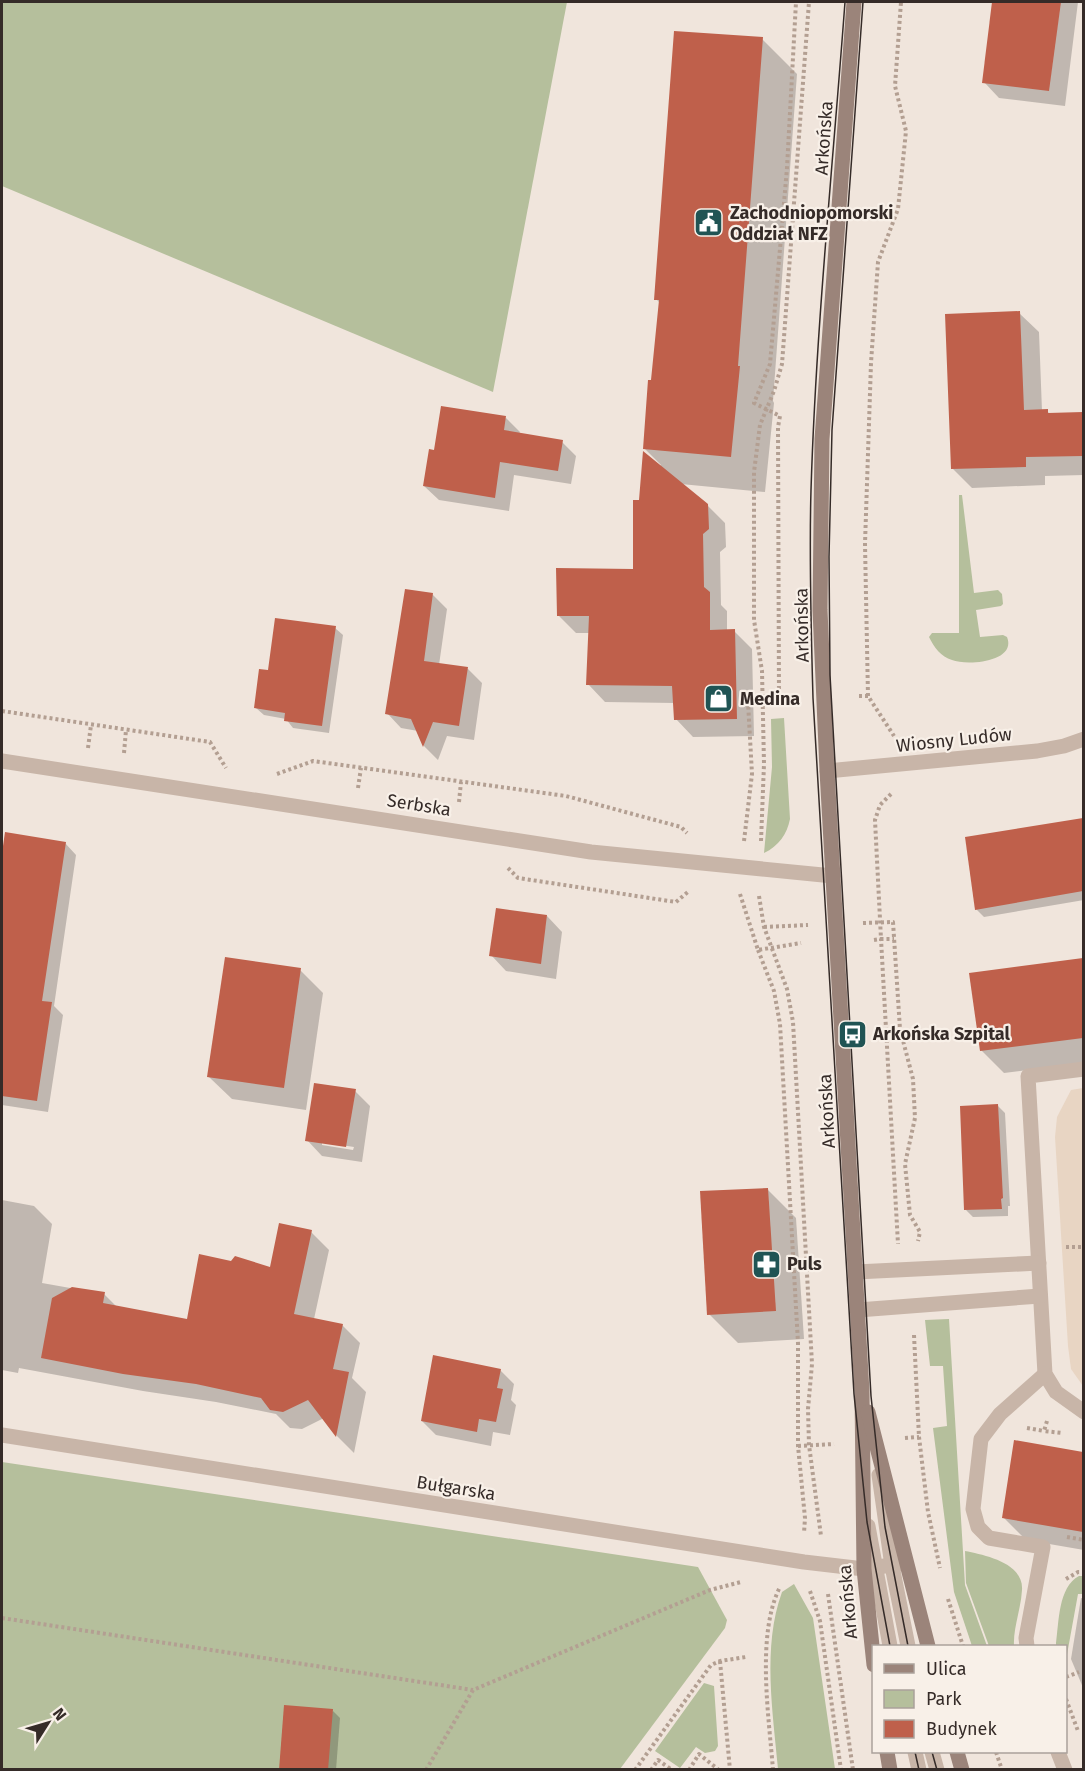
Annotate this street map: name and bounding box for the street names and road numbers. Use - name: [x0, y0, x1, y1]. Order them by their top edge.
- street label: Arkońska: [810, 100, 838, 176]
- street label: Arkońska: [790, 588, 814, 662]
- street label: Wiosny Ludów: [895, 723, 1013, 757]
- street label: Serbska: [385, 789, 453, 821]
- street label: Arkońska: [814, 1073, 840, 1149]
- street label: Bułgarska: [415, 1471, 497, 1505]
- street label: Arkońska: [834, 1564, 862, 1640]

